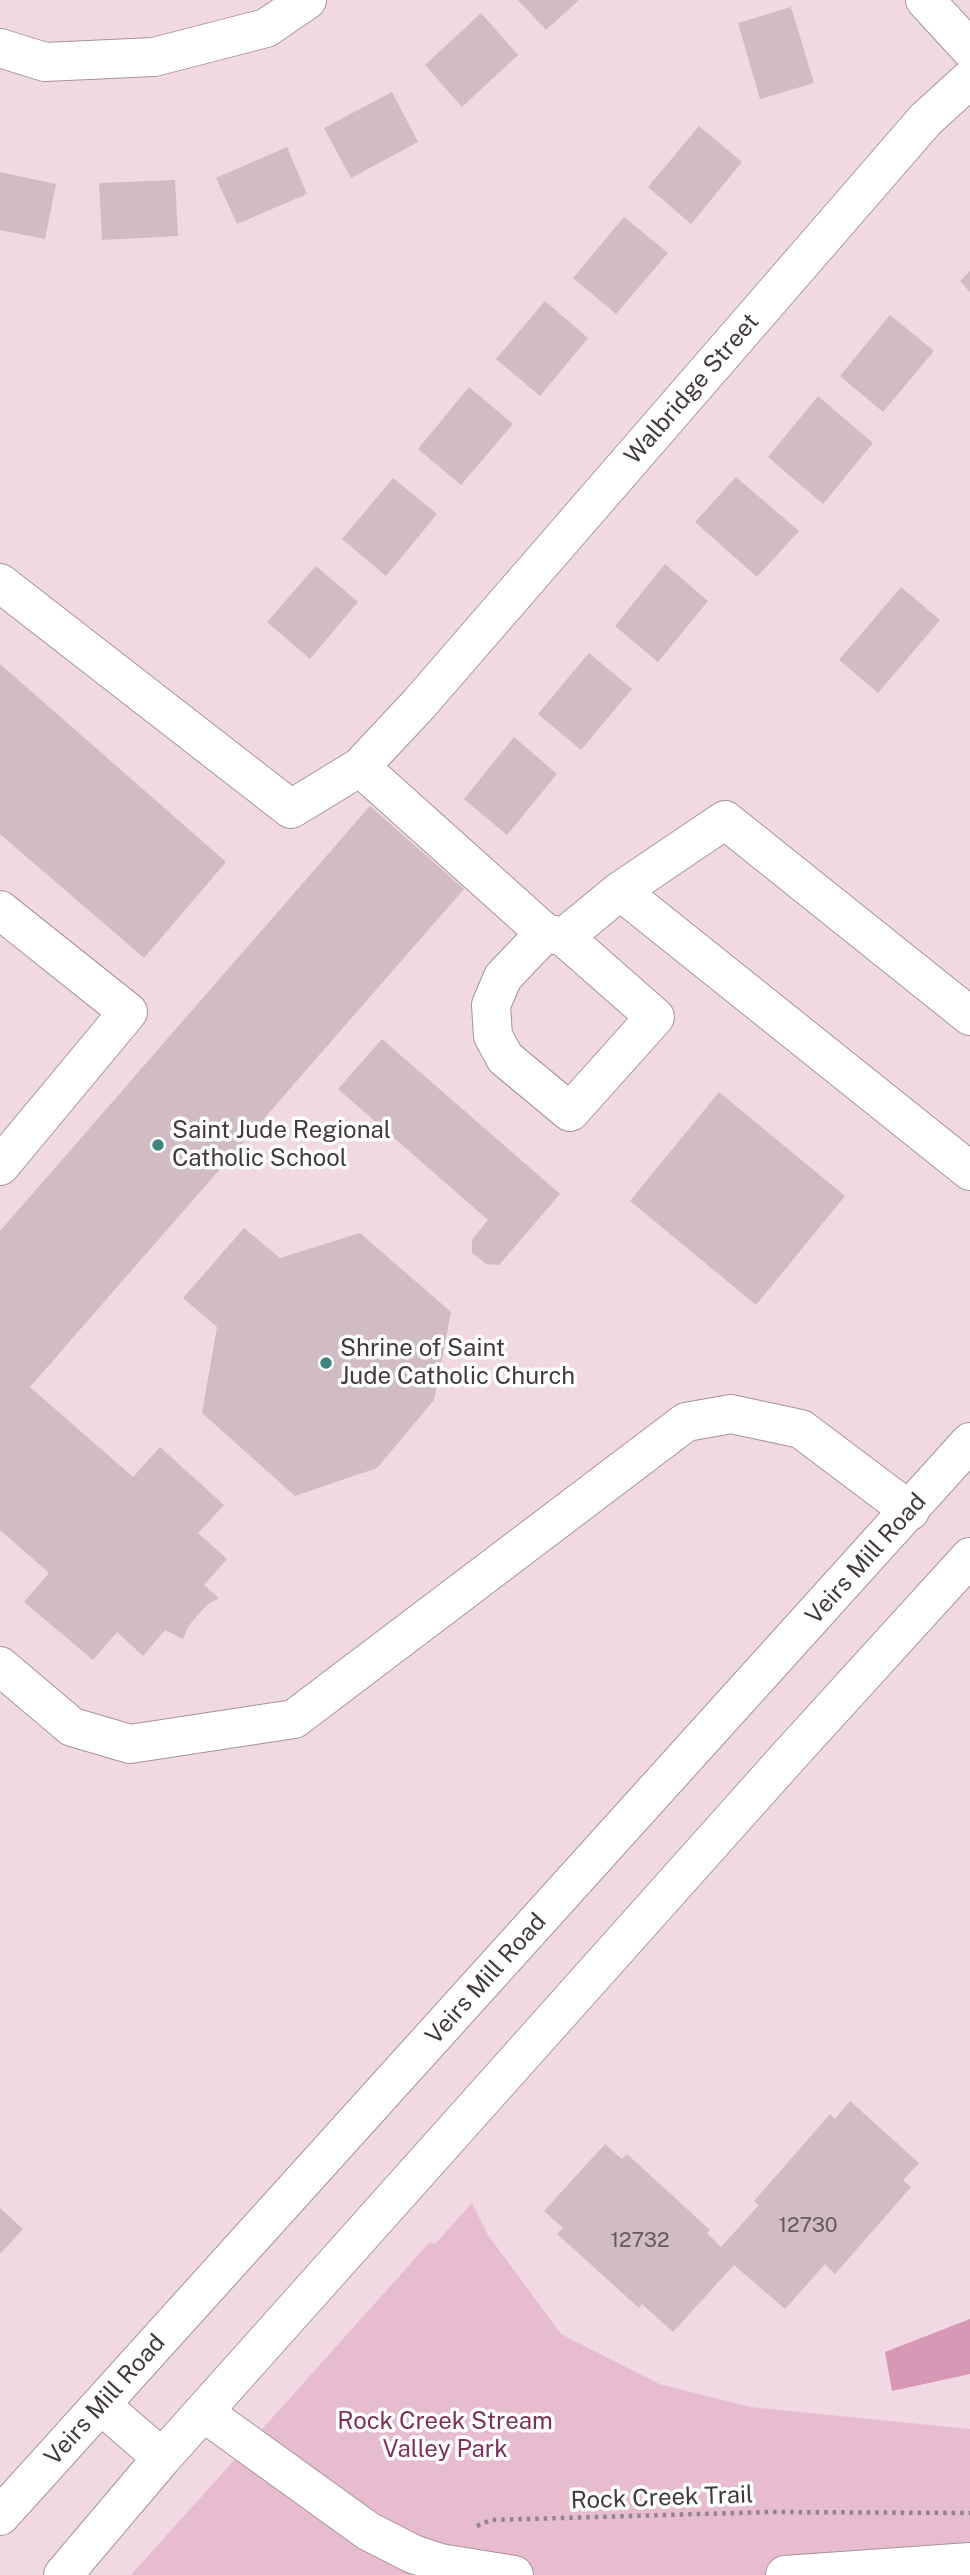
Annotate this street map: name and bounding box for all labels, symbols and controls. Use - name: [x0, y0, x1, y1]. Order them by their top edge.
- street label: Walbridge Street: [619, 308, 765, 470]
- place label: Saint Jude Regional Catholic School: [172, 1117, 391, 1173]
- marker: Saint Jude Regional Catholic School: [150, 1137, 166, 1153]
- place label: Shrine of Saint Jude Catholic Church: [340, 1335, 575, 1391]
- marker: Shrine of Saint Jude Catholic Church: [318, 1355, 334, 1371]
- street label: Veirs Mill Road: [800, 1488, 932, 1630]
- street label: Veirs Mill Road: [420, 1908, 552, 2050]
- house number: 12730: [778, 2213, 838, 2239]
- house number: 12732: [610, 2228, 670, 2254]
- street label: Veirs Mill Road: [39, 2329, 171, 2471]
- park label: Rock Creek Stream Valley Park: [337, 2408, 553, 2464]
- street label: Rock Creek Trail: [570, 2480, 754, 2516]

